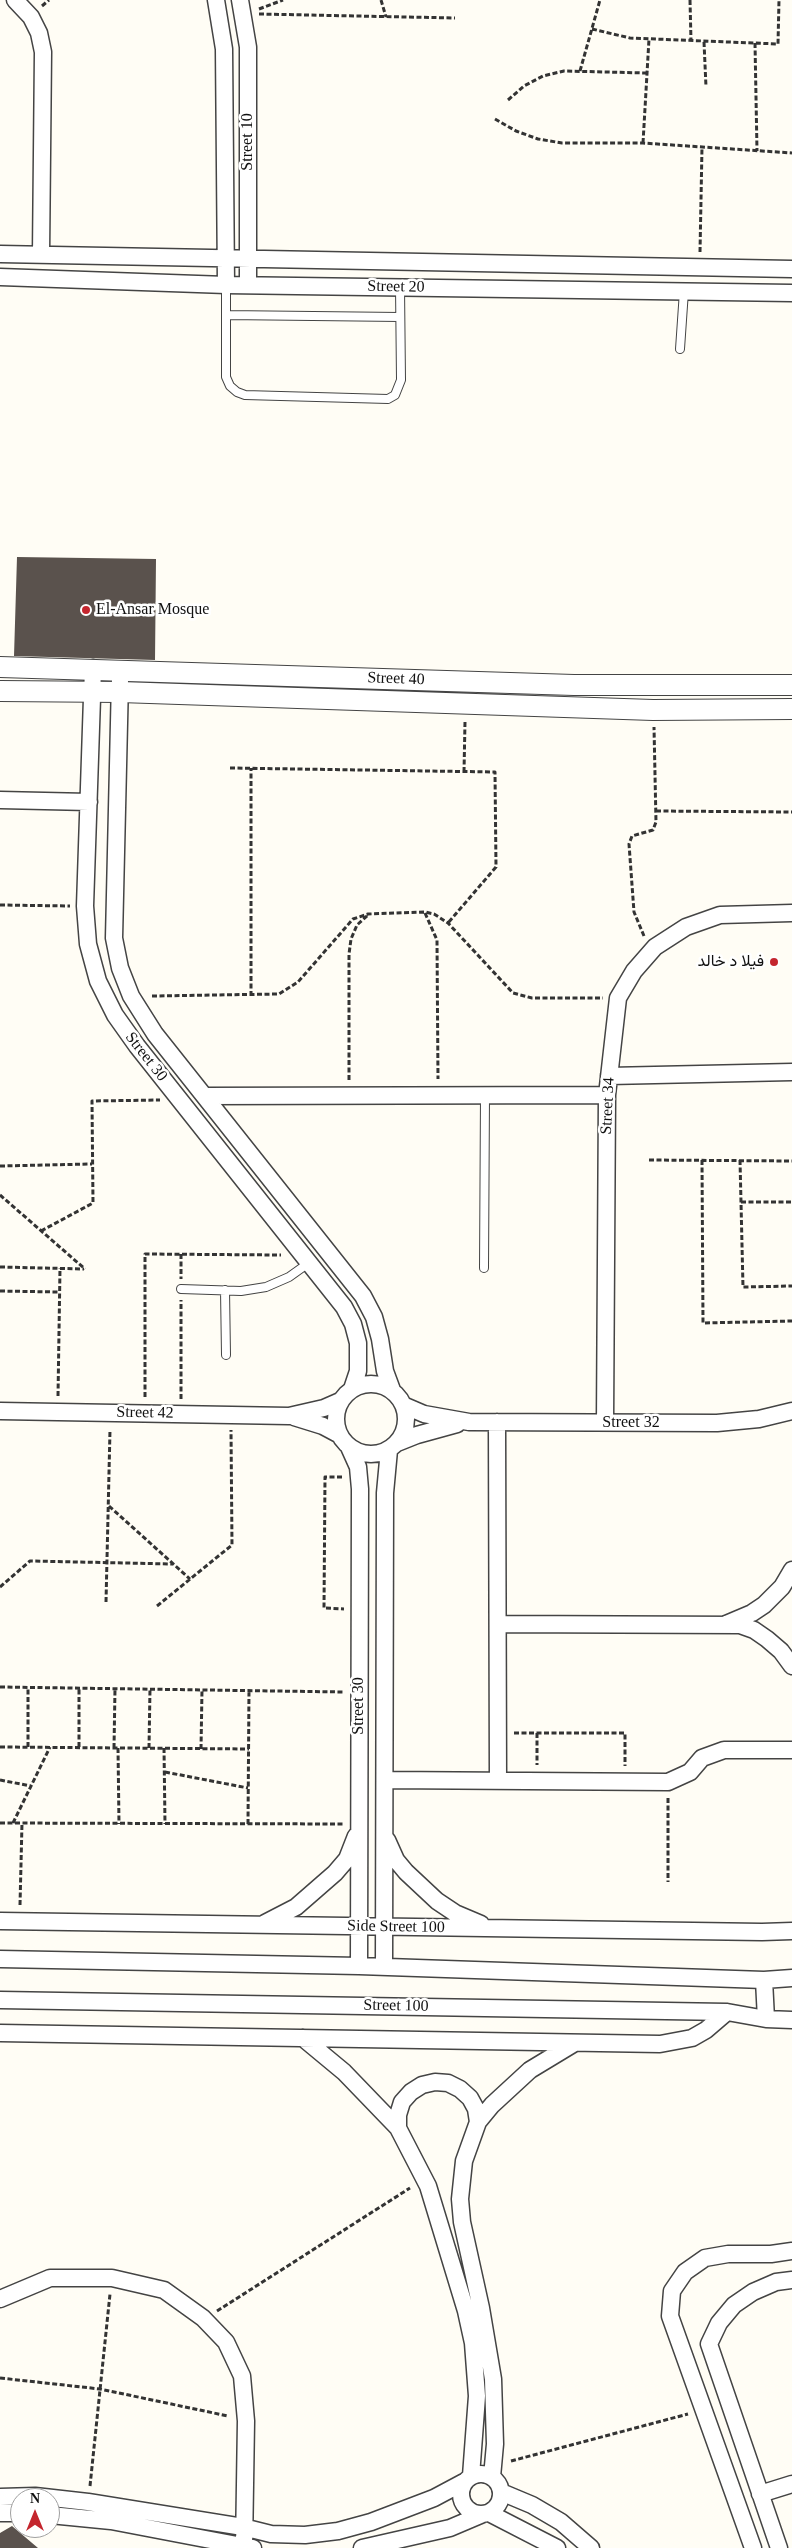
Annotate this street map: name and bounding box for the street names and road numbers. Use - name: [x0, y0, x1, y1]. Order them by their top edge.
- street label: Street 10: [238, 113, 258, 171]
- street label: Street 20: [367, 277, 425, 297]
- street label: Street 40: [367, 668, 425, 690]
- street label: Street 30: [121, 1029, 171, 1085]
- street label: Street 34: [597, 1077, 619, 1135]
- street label: Street 42: [116, 1403, 174, 1423]
- street label: Street 32: [602, 1413, 660, 1433]
- street label: Street 30: [349, 1677, 369, 1735]
- street label: Side Street 100: [347, 1917, 445, 1937]
- street label: Street 100: [363, 1996, 429, 2016]

